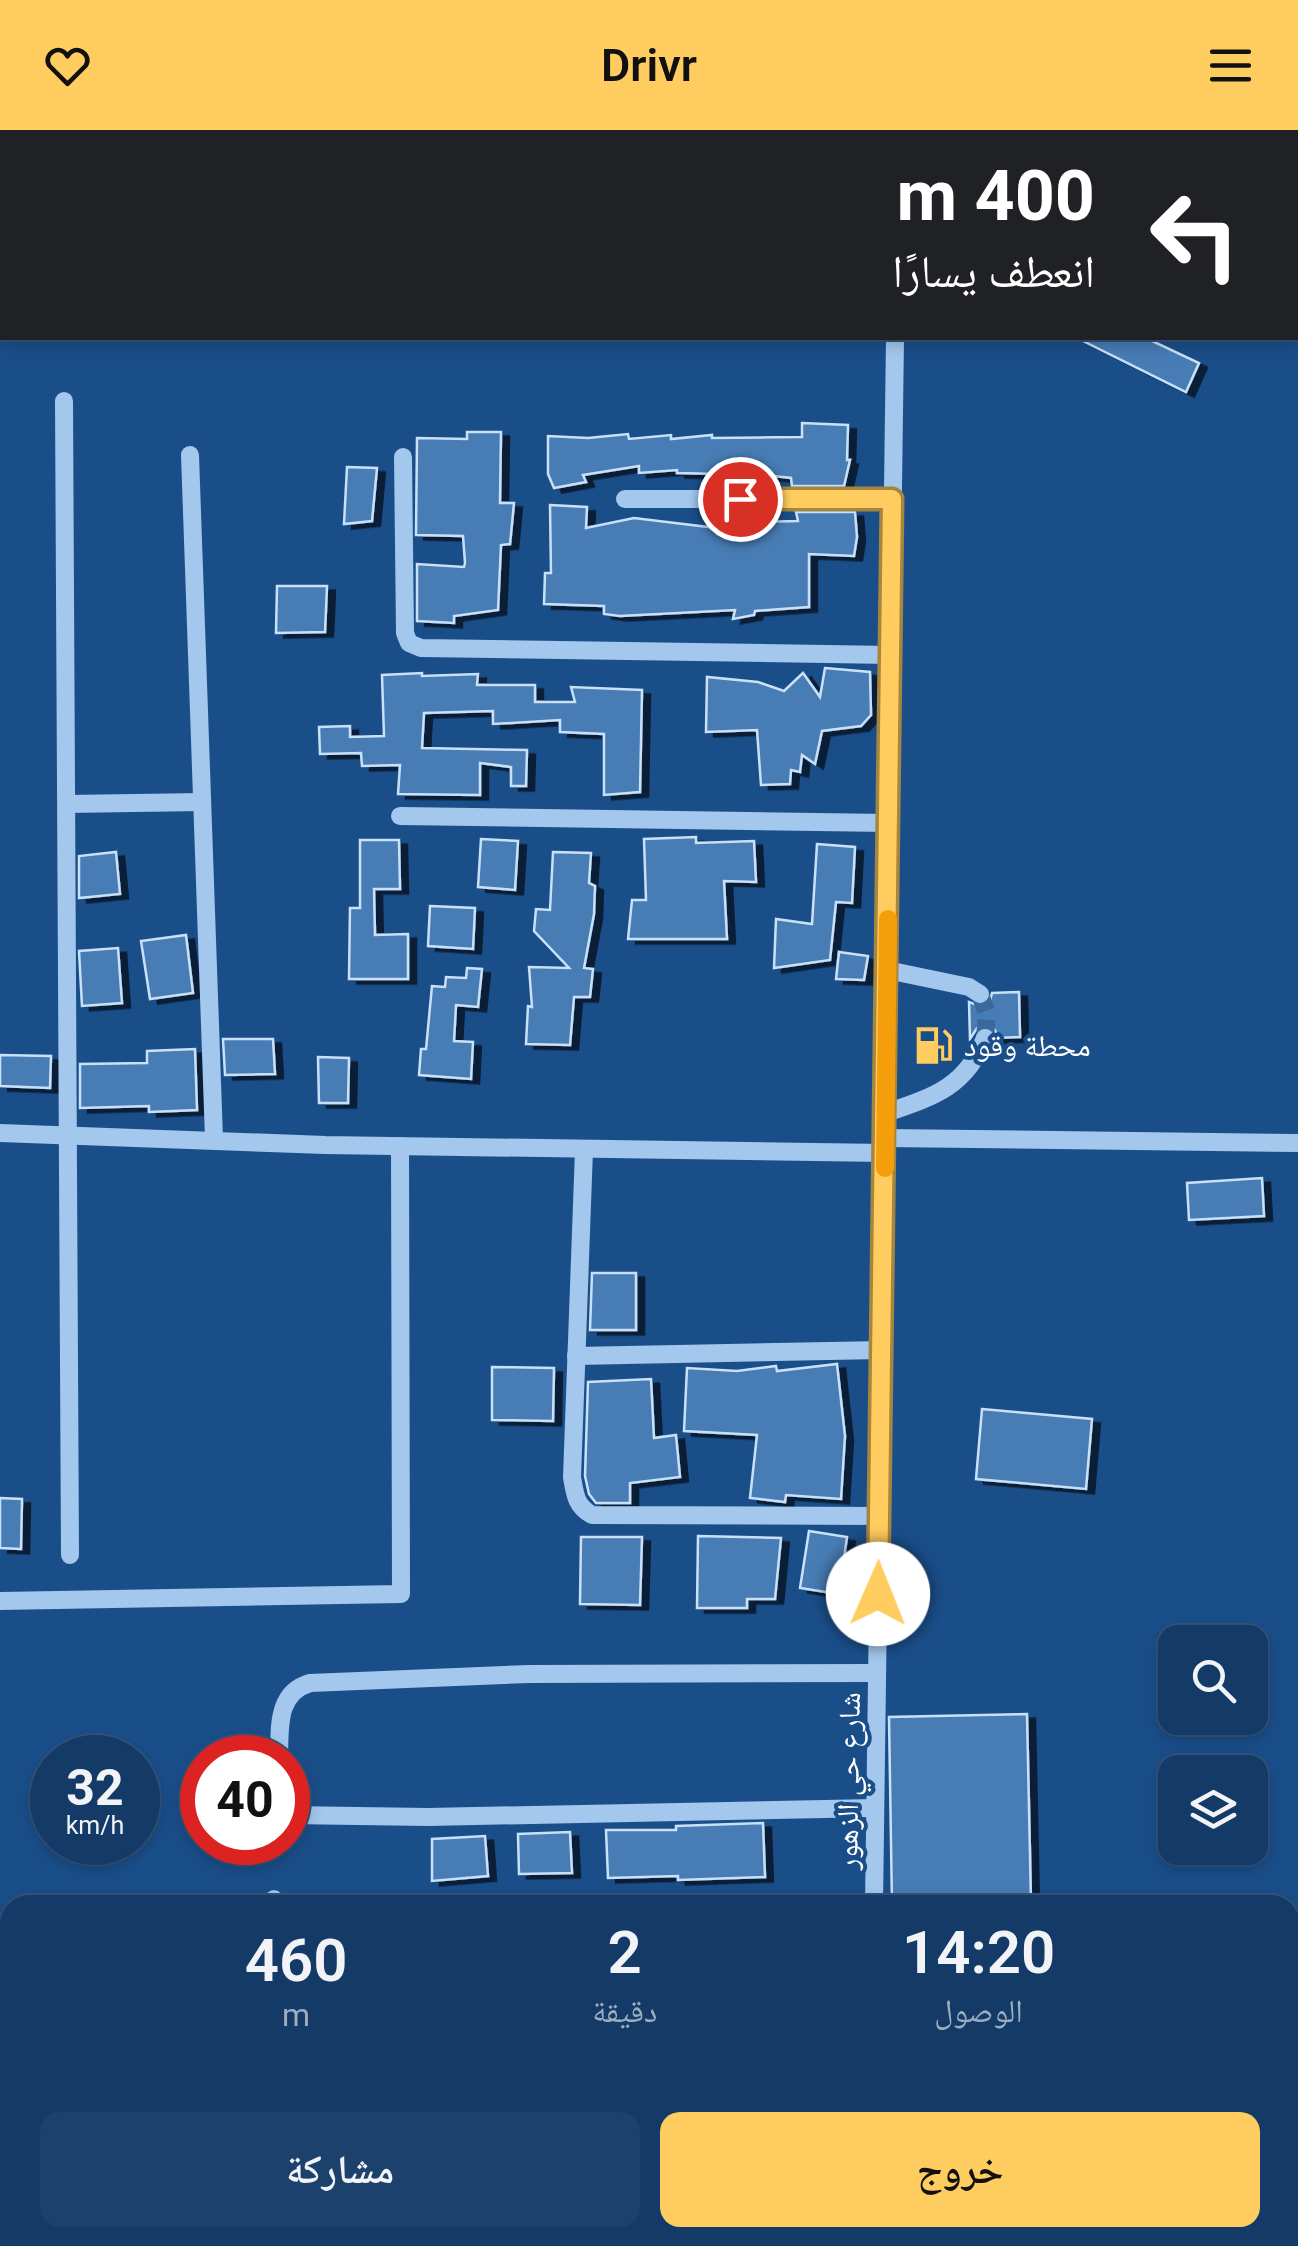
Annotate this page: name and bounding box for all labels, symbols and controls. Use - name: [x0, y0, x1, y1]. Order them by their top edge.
- icon: heart: [40, 38, 95, 93]
- icon: menu: [1203, 38, 1258, 93]
- text: Drivr: [601, 39, 697, 92]
- text: 400 m: [896, 155, 1095, 237]
- icon: left: [1130, 170, 1260, 300]
- text: انعطف يسارًا: [892, 245, 1095, 298]
- pin: [698, 457, 783, 542]
- icon: arrive: [713, 472, 768, 527]
- fuel station icon: محطة وقود: [913, 1024, 955, 1066]
- place label: محطة وقود: [964, 1028, 1091, 1063]
- position arrow: [826, 1542, 930, 1646]
- map controls: [1158, 1625, 1268, 1865]
- button: search: [1158, 1625, 1268, 1735]
- street label: شارع حي الزهور: [829, 1692, 874, 1871]
- speed limit sign: 40: [180, 1735, 310, 1865]
- button: layers: [1158, 1755, 1268, 1865]
- text: 32: [66, 1759, 124, 1817]
- text: km/h: [66, 1811, 124, 1840]
- text: 2: [608, 1917, 642, 1988]
- text: 14:20: [902, 1917, 1055, 1988]
- text: 460: [245, 1925, 348, 1996]
- text: دقيقة: [592, 1992, 657, 2030]
- text: الوصول: [934, 1992, 1023, 2030]
- text: m: [282, 1996, 310, 2034]
- button: مشاركة: [40, 2112, 640, 2227]
- button: خروج: [660, 2112, 1260, 2227]

